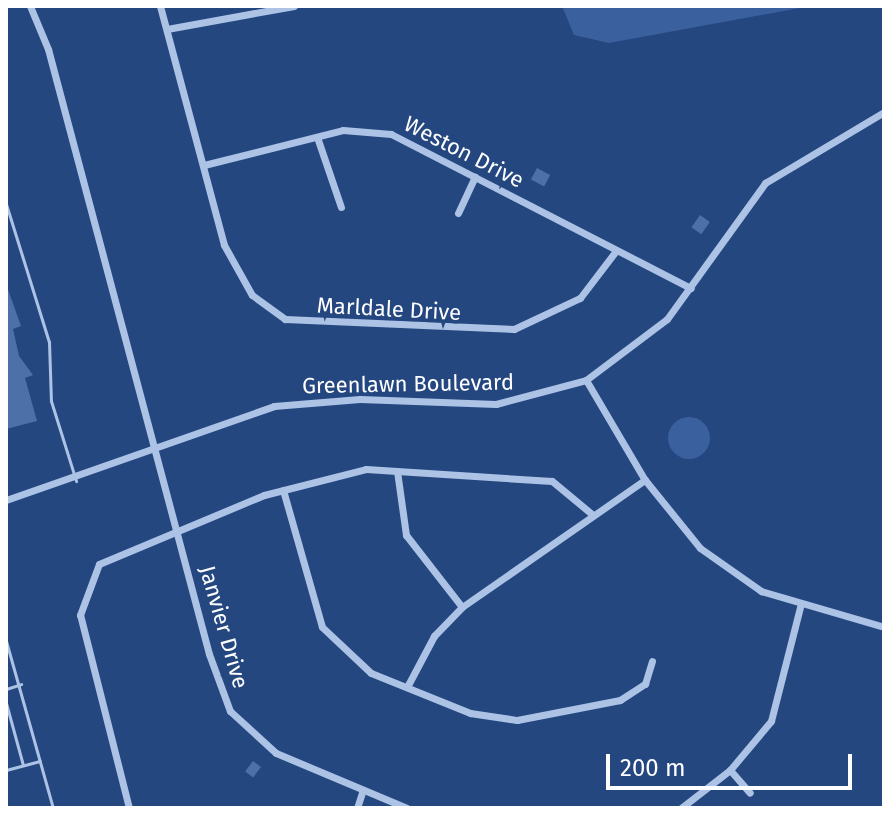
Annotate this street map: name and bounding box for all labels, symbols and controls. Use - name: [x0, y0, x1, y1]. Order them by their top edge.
- street label: Weston Drive: [400, 111, 528, 193]
- street label: Marldale Drive: [316, 292, 462, 326]
- street label: Greenlawn Boulevard: [302, 369, 514, 399]
- street label: Janvier Drive: [194, 563, 254, 691]
- scale bar: [610, 738, 856, 788]
- text: 200 m: [620, 754, 686, 782]

